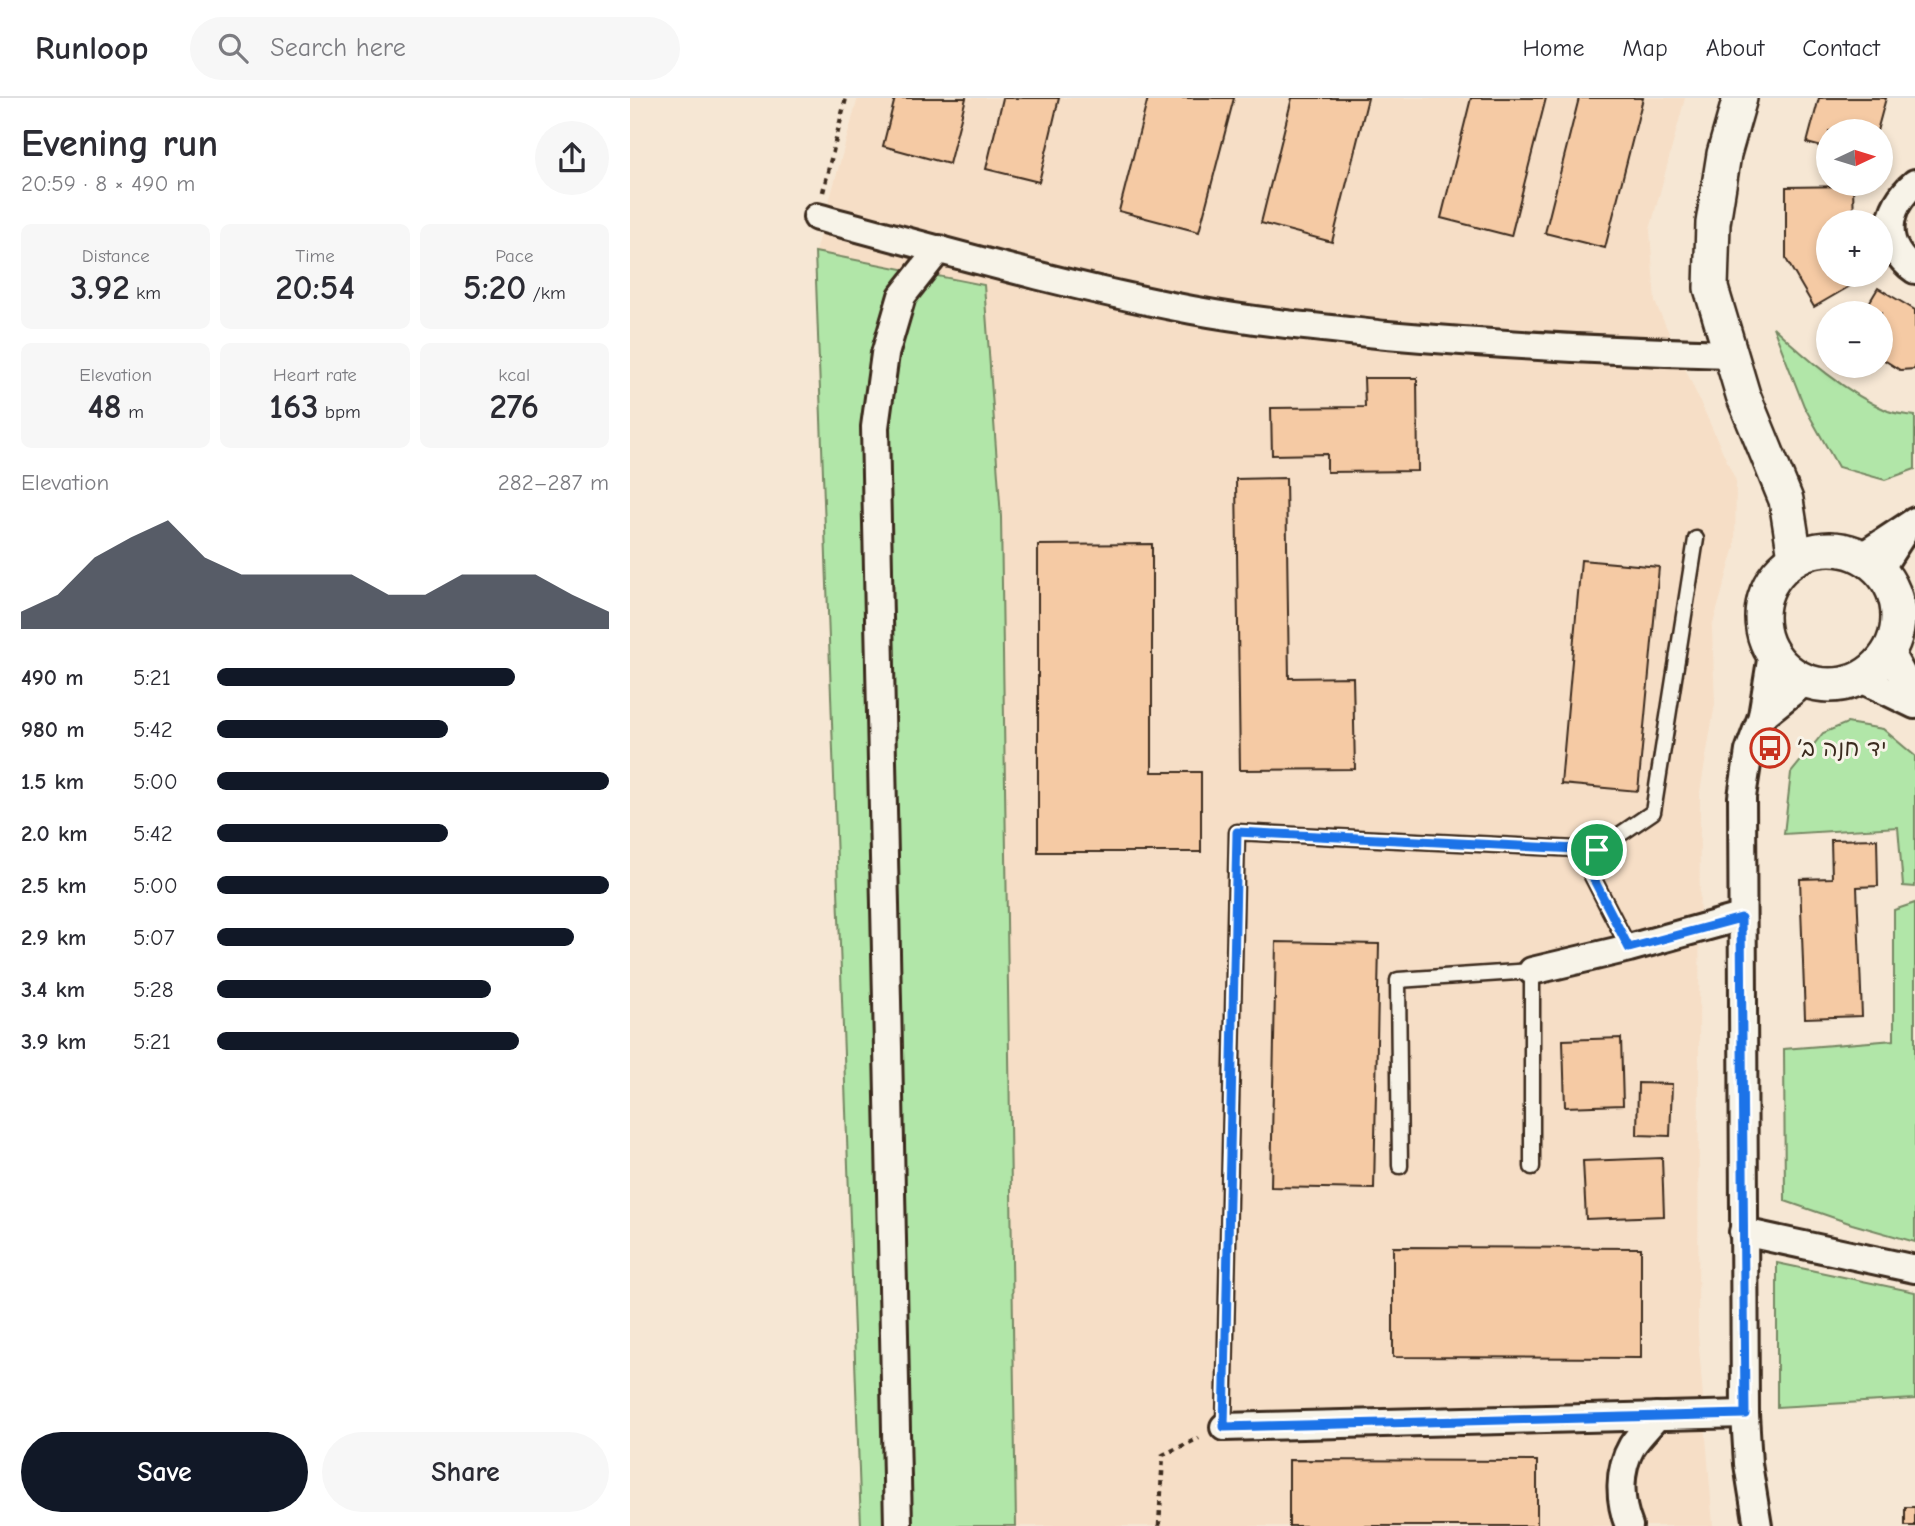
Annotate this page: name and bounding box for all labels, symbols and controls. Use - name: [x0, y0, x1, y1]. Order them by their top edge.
- search box: [190, 17, 680, 80]
- text: Runloop: [35, 29, 148, 67]
- icon: search: [214, 29, 252, 67]
- text: Search here: [270, 33, 406, 63]
- text: Home: [1523, 34, 1584, 62]
- text: Map: [1622, 34, 1668, 62]
- text: About: [1706, 34, 1764, 62]
- text: Contact: [1802, 34, 1880, 62]
- north arrow: [1816, 119, 1894, 196]
- map controls: [1816, 119, 1893, 378]
- button: share: [535, 121, 609, 195]
- text: Evening run: [21, 122, 218, 166]
- text: 20:59 · 8 × 490 m: [21, 170, 195, 197]
- button: +: [1816, 210, 1893, 287]
- text: Distance: [82, 245, 150, 267]
- text: Time: [295, 245, 335, 267]
- text: Pace: [495, 245, 533, 267]
- text: 3.92: [70, 267, 130, 308]
- text: 20:54: [275, 267, 355, 308]
- text: 5:20: [463, 267, 526, 308]
- text: km: [130, 282, 161, 304]
- text: /km: [526, 282, 566, 304]
- button: −: [1816, 301, 1893, 378]
- text: Elevation: [79, 364, 152, 386]
- text: Heart rate: [273, 364, 357, 386]
- text: kcal: [498, 364, 530, 386]
- text: 48: [87, 386, 122, 427]
- text: 163: [269, 386, 318, 427]
- text: 276: [489, 386, 539, 427]
- text: m: [122, 401, 144, 423]
- text: bpm: [318, 401, 361, 423]
- text: Elevation: [21, 469, 109, 496]
- text: 282–287 m: [498, 469, 609, 496]
- text: 490 m: [21, 664, 83, 691]
- text: 5:21: [133, 664, 171, 691]
- text: 980 m: [21, 716, 84, 743]
- text: 5:42: [133, 716, 173, 743]
- bus stop icon: יד חנה ב׳: [1749, 727, 1791, 769]
- place label: יד חנה ב׳: [1797, 735, 1887, 762]
- text: 1.5 km: [21, 768, 84, 795]
- text: 5:00: [133, 768, 178, 795]
- text: 2.0 km: [21, 820, 87, 847]
- text: 5:42: [133, 820, 173, 847]
- pin: [1567, 820, 1627, 880]
- icon: arrive: [1578, 831, 1616, 869]
- text: 2.5 km: [21, 872, 87, 899]
- text: 5:00: [133, 872, 178, 899]
- text: 2.9 km: [21, 924, 86, 951]
- text: 5:07: [133, 924, 175, 951]
- text: 3.4 km: [21, 976, 85, 1003]
- text: 5:28: [133, 976, 174, 1003]
- text: 3.9 km: [21, 1028, 86, 1055]
- text: 5:21: [133, 1028, 171, 1055]
- button: Save: [21, 1432, 308, 1512]
- button: Share: [322, 1432, 609, 1512]

